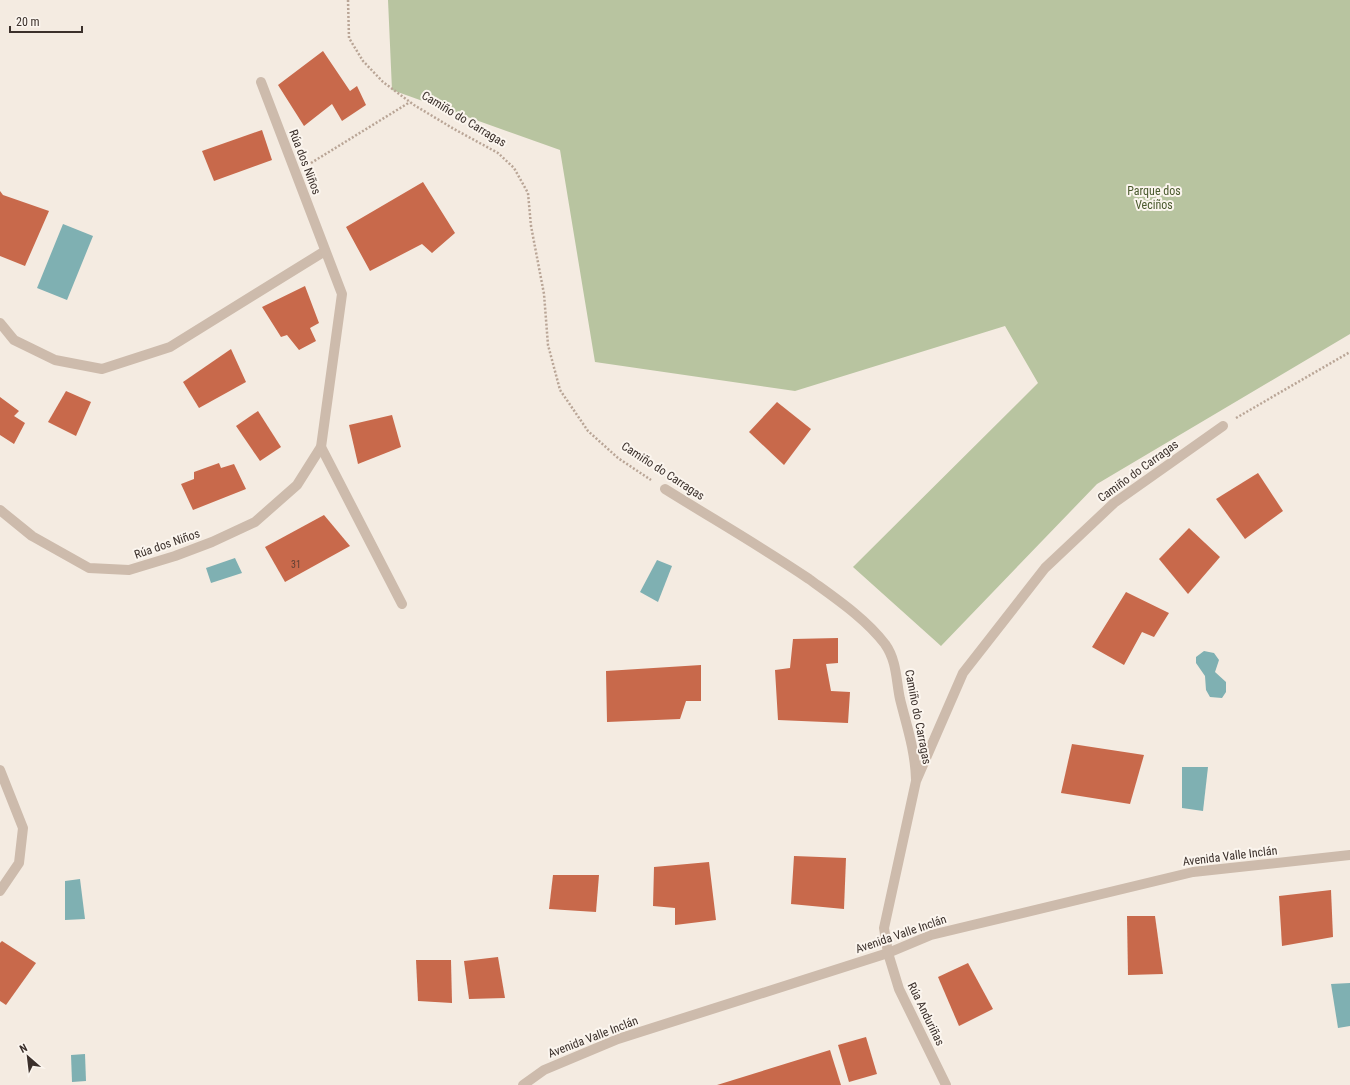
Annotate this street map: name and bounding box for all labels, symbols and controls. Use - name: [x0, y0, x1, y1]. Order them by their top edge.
- scale bar: [10, 8, 82, 34]
- text: 20 m: [16, 15, 40, 29]
- street label: Camiño do Carragas: [419, 88, 509, 150]
- street label: Rúa dos Niños: [286, 128, 324, 196]
- park label: Parque dos Veciños: [1127, 184, 1181, 212]
- street label: Camiño do Carragas: [1095, 437, 1181, 505]
- street label: Camiño do Carragas: [619, 439, 707, 503]
- street label: Rúa dos Niños: [132, 526, 202, 562]
- house number: 31: [291, 559, 301, 570]
- street label: Camiño do Carragas: [902, 668, 934, 766]
- street label: Avenida Valle Inclán: [1182, 843, 1278, 869]
- street label: Avenida Valle Inclán: [854, 912, 948, 956]
- street label: Rúa Anduriñas: [905, 980, 947, 1048]
- street label: Avenida Valle Inclán: [546, 1013, 640, 1061]
- north arrow: [8, 1037, 48, 1077]
- text: N: [18, 1041, 30, 1056]

